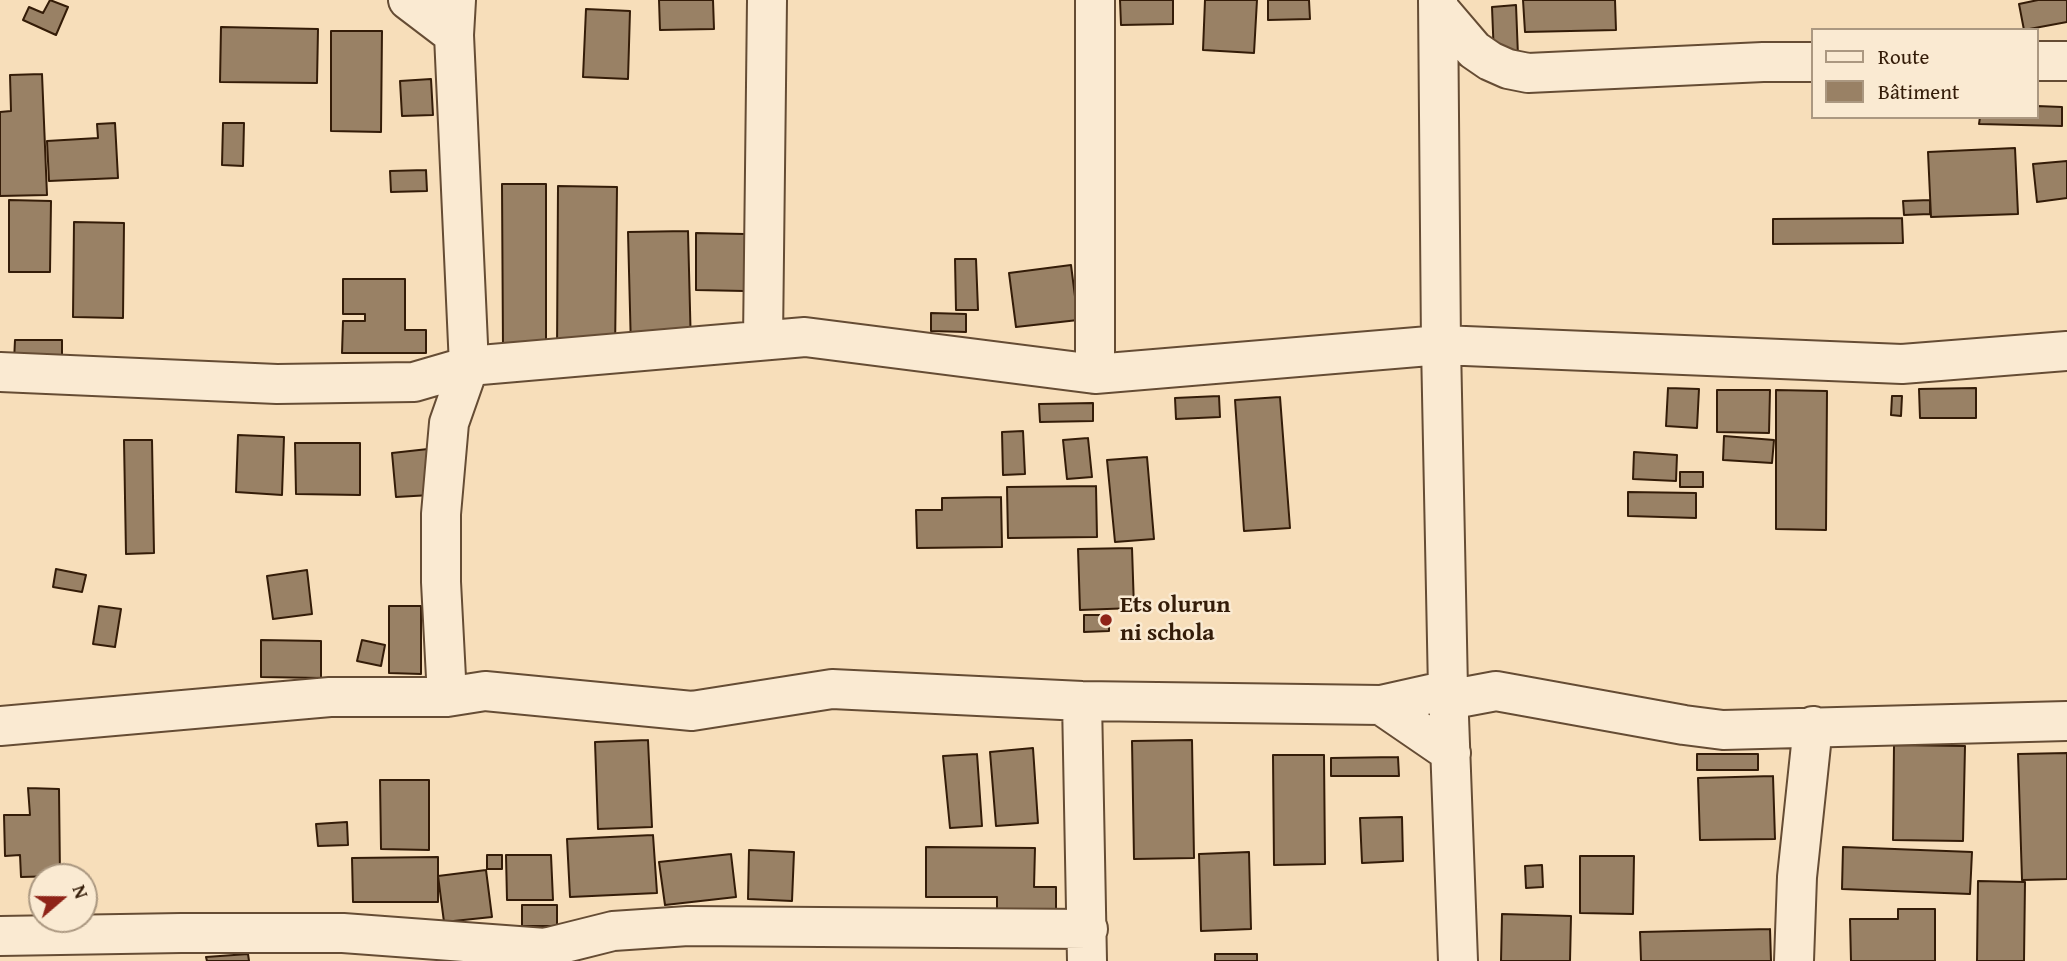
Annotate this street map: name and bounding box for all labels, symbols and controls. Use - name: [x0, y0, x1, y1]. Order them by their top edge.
- legend: [1812, 28, 2039, 119]
- text: Route: [1878, 41, 1929, 72]
- text: Bâtiment: [1878, 76, 1959, 107]
- place label: Ets olurun ni schola: [1120, 592, 1230, 648]
- marker: Ets olurun ni schola: [1098, 612, 1114, 628]
- north arrow: [28, 863, 98, 933]
- text: N: [66, 881, 96, 902]

